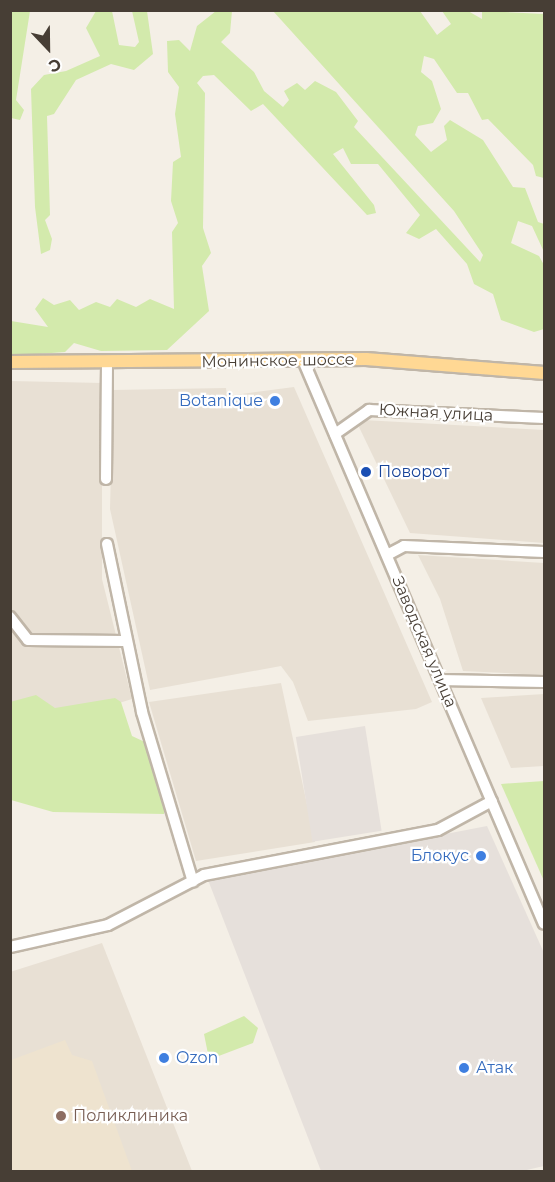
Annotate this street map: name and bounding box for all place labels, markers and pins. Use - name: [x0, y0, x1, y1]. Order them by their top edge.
- place label: Botanique: [179, 391, 263, 411]
- marker: Botanique: [268, 394, 282, 408]
- place label: Поворот: [378, 462, 450, 482]
- marker: Поворот: [359, 465, 373, 479]
- place label: Блокус: [411, 846, 469, 866]
- marker: Блокус: [474, 849, 488, 863]
- place label: Ozon: [176, 1048, 218, 1068]
- marker: Ozon: [157, 1051, 171, 1065]
- place label: Атак: [476, 1058, 513, 1078]
- marker: Атак: [457, 1061, 471, 1075]
- place label: Поликлиника: [73, 1106, 188, 1126]
- marker: Поликлиника: [54, 1109, 68, 1123]

